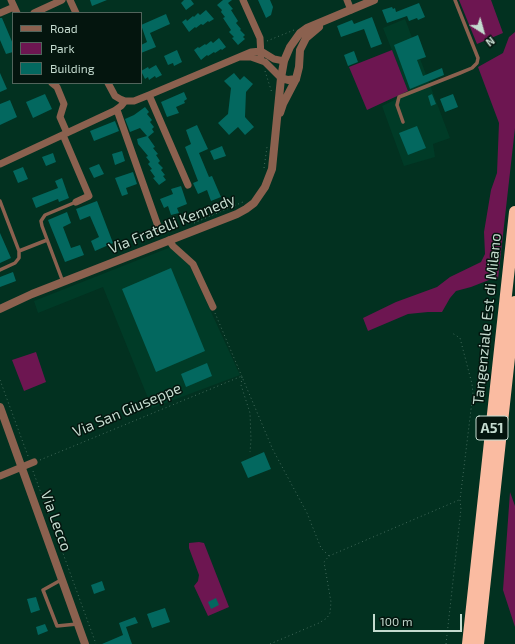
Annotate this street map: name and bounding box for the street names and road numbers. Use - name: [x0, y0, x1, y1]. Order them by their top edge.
- street label: Via Fratelli Kennedy: [106, 190, 238, 258]
- street label: Tangenziale Est di Milano: [469, 232, 505, 406]
- street label: Via San Giuseppe: [70, 379, 184, 441]
- road number: A51: [476, 416, 508, 440]
- street label: Via Lecco: [37, 488, 75, 554]

